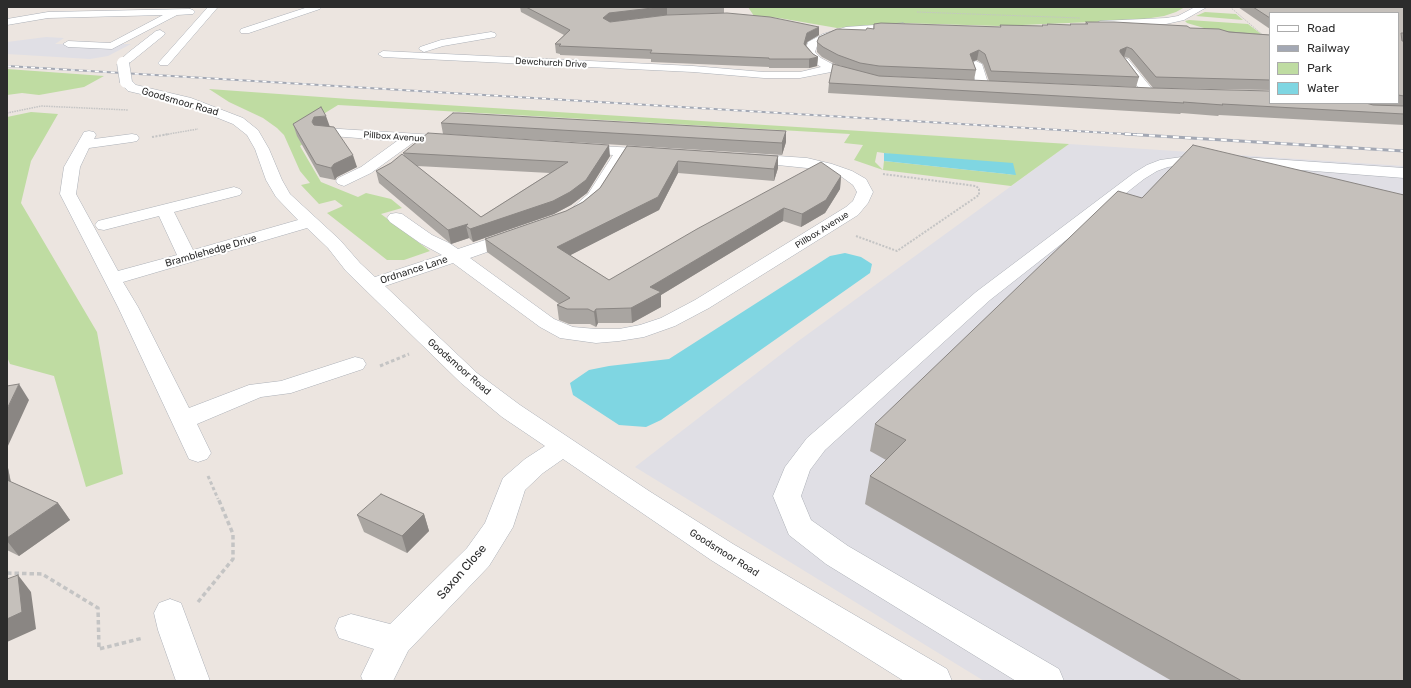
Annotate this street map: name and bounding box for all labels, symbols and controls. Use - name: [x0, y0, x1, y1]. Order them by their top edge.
- legend: [1269, 12, 1399, 104]
- text: Road: [1307, 21, 1335, 35]
- text: Railway: [1307, 41, 1350, 55]
- street label: Dewchurch Drive: [515, 56, 587, 70]
- text: Park: [1307, 61, 1332, 75]
- text: Water: [1307, 81, 1339, 95]
- street label: Goodsmoor Road: [140, 85, 220, 119]
- street label: Pillbox Avenue: [363, 129, 425, 145]
- street label: Pillbox Avenue: [793, 209, 851, 251]
- street label: Bramblehedge Drive: [164, 232, 258, 270]
- street label: Ordnance Lane: [379, 253, 449, 287]
- street label: Goodsmoor Road: [425, 336, 493, 398]
- street label: Goodsmoor Road: [687, 527, 761, 579]
- street label: Saxon Close: [434, 542, 490, 602]

